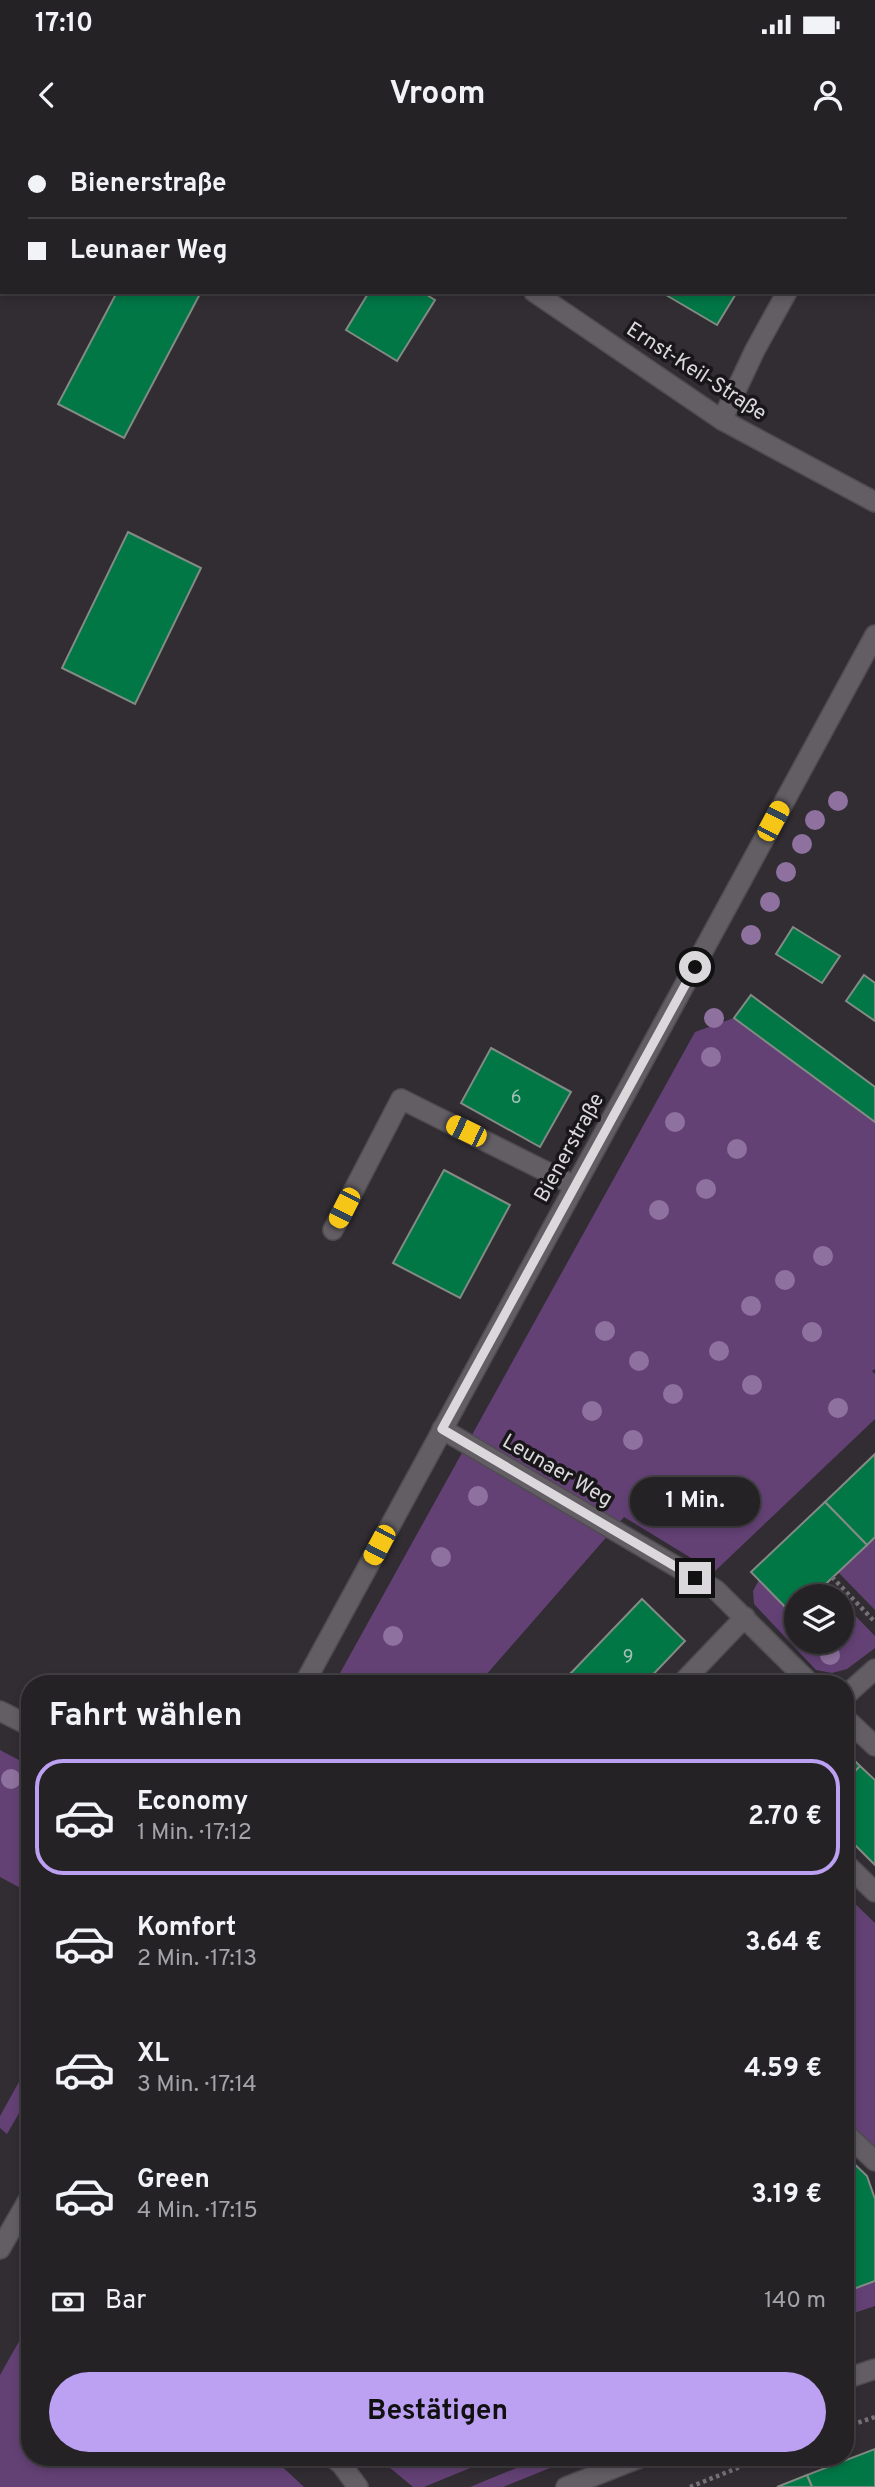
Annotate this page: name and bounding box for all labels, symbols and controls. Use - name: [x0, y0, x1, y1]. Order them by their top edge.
- text: 17:10: [35, 8, 93, 41]
- text: Vroom: [389, 75, 486, 115]
- icon: back: [28, 76, 66, 114]
- icon: person: [809, 76, 847, 114]
- text: Bienerstraße: [70, 168, 226, 201]
- text: Leunaer Weg: [70, 235, 227, 268]
- street label: Ernst-Keil-Straße: [621, 317, 771, 427]
- car: [754, 798, 793, 844]
- route start: [679, 951, 711, 983]
- house number: 6: [511, 1087, 521, 1110]
- street label: Bienerstraße: [529, 1089, 611, 1207]
- car: [443, 1112, 490, 1150]
- car: [326, 1185, 363, 1231]
- street label: Leunaer Weg: [497, 1429, 617, 1513]
- callout: 1 Min.: [630, 1476, 760, 1526]
- text: 1 Min.: [665, 1487, 725, 1516]
- car: [360, 1522, 399, 1568]
- route end: [679, 1562, 711, 1594]
- map controls: [784, 1584, 854, 1654]
- button: layers: [784, 1584, 854, 1654]
- house number: 9: [623, 1646, 633, 1669]
- text: Fahrt wählen: [49, 1697, 242, 1737]
- icon: car: [53, 1786, 116, 1849]
- text: Economy: [137, 1786, 248, 1819]
- text: 2.70 €: [748, 1801, 822, 1834]
- text: 1 Min. · 17:12: [137, 1819, 252, 1848]
- icon: car: [53, 1912, 116, 1975]
- text: Komfort: [137, 1912, 236, 1945]
- text: 3.64 €: [745, 1927, 822, 1960]
- text: 2 Min. · 17:13: [137, 1945, 257, 1974]
- icon: car: [53, 2038, 116, 2101]
- text: XL: [137, 2038, 169, 2071]
- text: 4.59 €: [744, 2053, 822, 2086]
- text: 3 Min. · 17:14: [137, 2071, 257, 2100]
- icon: car: [53, 2164, 116, 2227]
- text: Green: [137, 2164, 210, 2197]
- text: 3.19 €: [751, 2179, 822, 2212]
- text: 4 Min. · 17:15: [137, 2197, 258, 2226]
- icon: cash: [49, 2283, 87, 2321]
- text: Bar: [105, 2285, 146, 2318]
- text: 140 m: [764, 2287, 826, 2316]
- button: Bestätigen: [49, 2372, 826, 2452]

